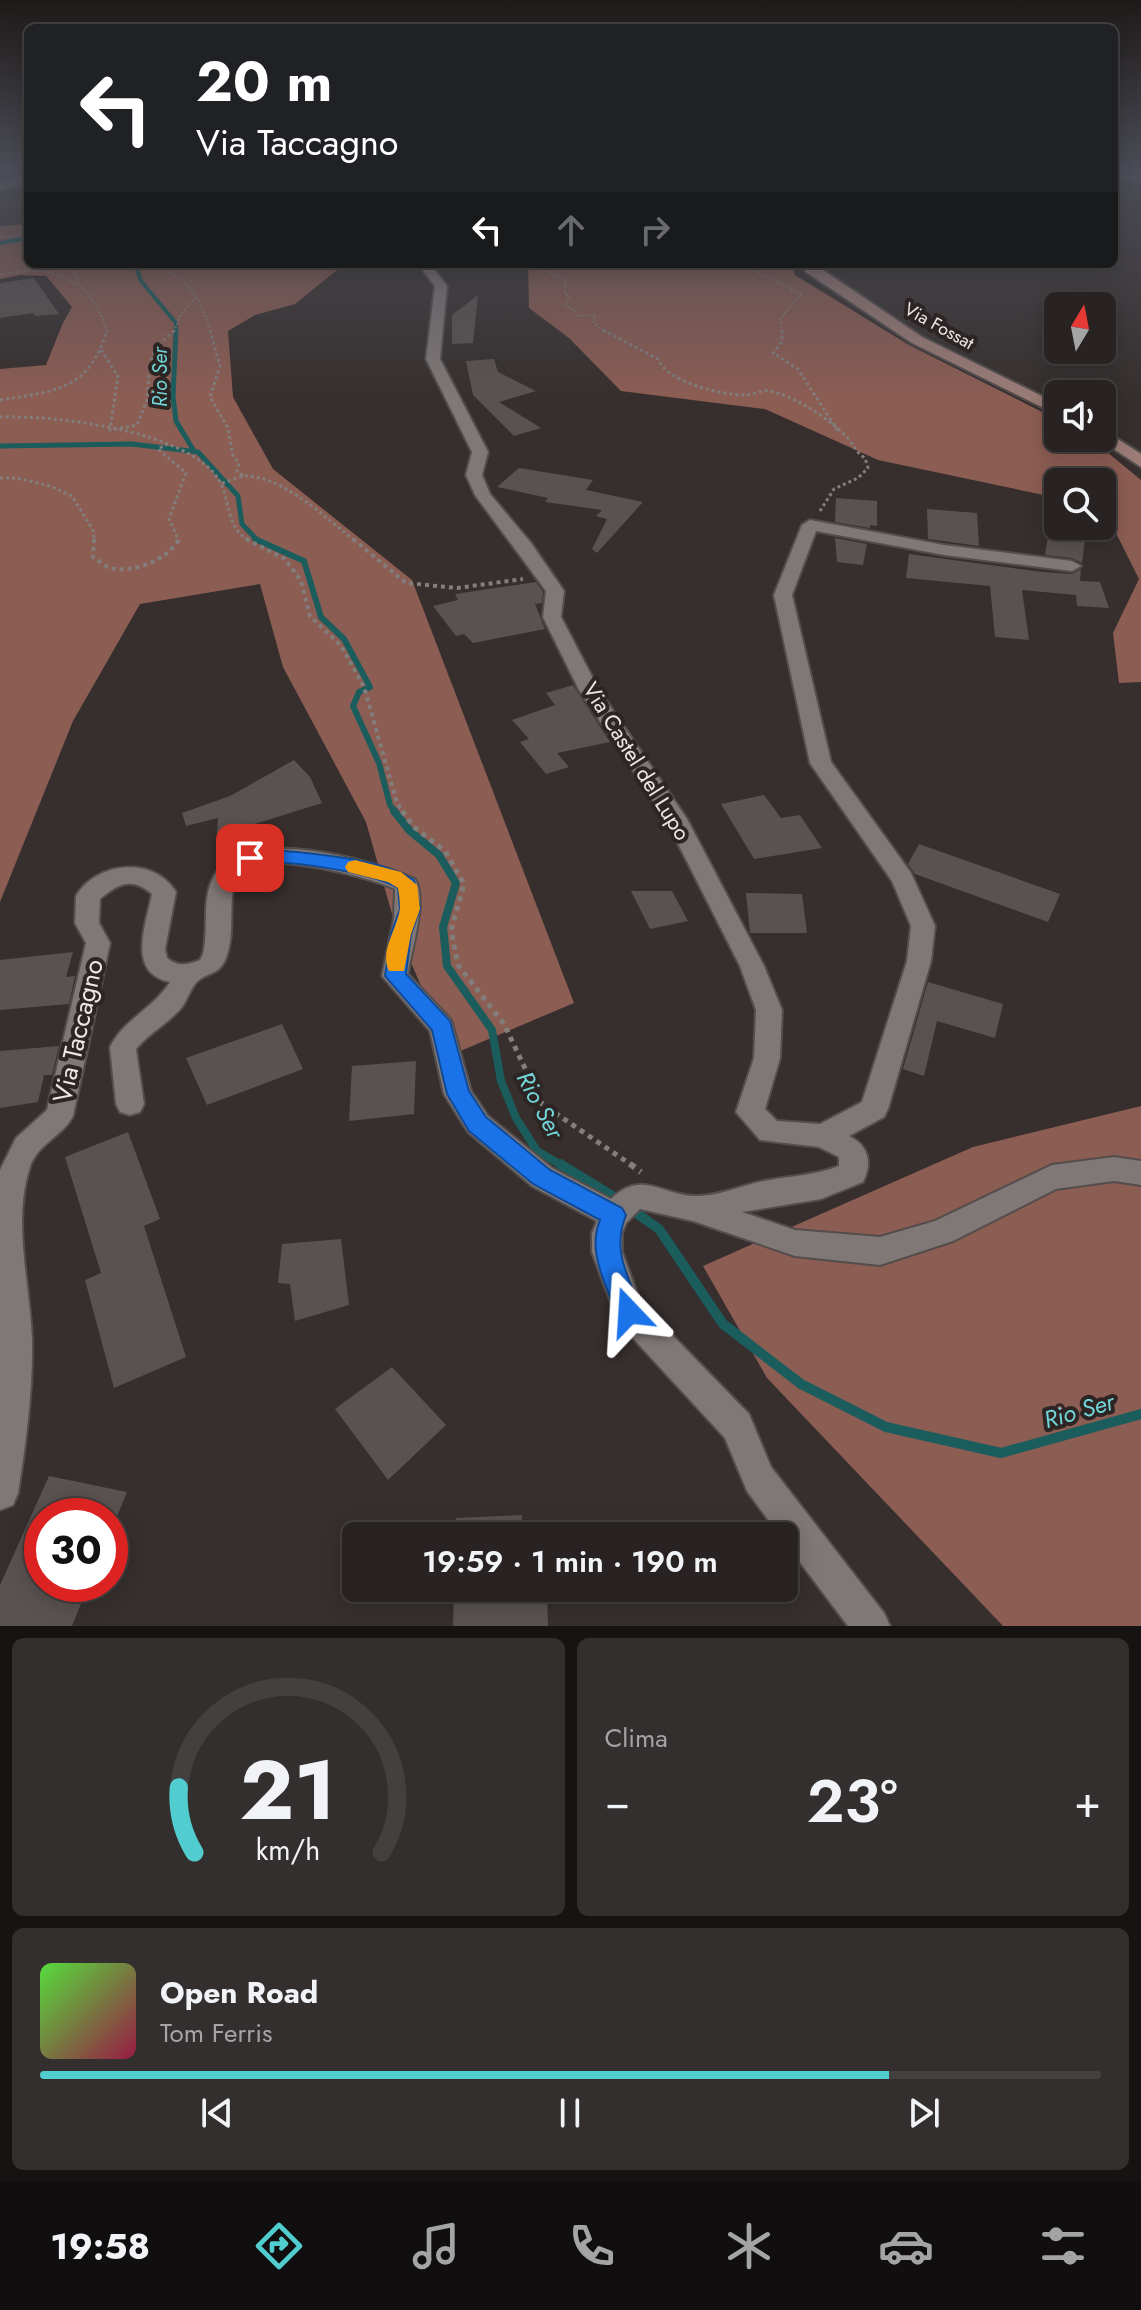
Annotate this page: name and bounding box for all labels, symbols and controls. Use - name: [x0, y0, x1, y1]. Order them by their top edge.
- text: 20 m: [196, 41, 333, 122]
- icon: left: [64, 56, 168, 160]
- text: Via Taccagno: [196, 116, 399, 168]
- icon: left: [465, 208, 509, 252]
- icon: ahead: [549, 208, 593, 252]
- icon: right: [633, 208, 677, 252]
- north arrow: [1044, 292, 1116, 364]
- map controls: [1044, 292, 1116, 540]
- street label: Via Fossat: [899, 296, 979, 356]
- water label: Rio Ser: [146, 346, 175, 407]
- button: sound: [1044, 380, 1116, 452]
- button: search: [1044, 468, 1116, 540]
- street label: Via Castel del Lupo: [575, 676, 699, 846]
- pin: [216, 824, 284, 892]
- icon: arrive: [228, 836, 272, 880]
- street label: Via Taccagno: [43, 955, 113, 1107]
- water label: Rio Ser: [508, 1065, 574, 1146]
- position arrow: [587, 1270, 671, 1354]
- water label: Rio Ser: [1040, 1383, 1120, 1437]
- speed limit sign: 30: [24, 1498, 128, 1602]
- text: 19:59 · 1 min · 190 m: [422, 1540, 718, 1583]
- text: Clima: [605, 1719, 668, 1757]
- text: 21: [240, 1730, 337, 1850]
- text: 23°: [807, 1758, 898, 1845]
- text: −: [605, 1770, 630, 1834]
- text: +: [1074, 1770, 1101, 1834]
- text: km/h: [256, 1829, 321, 1871]
- text: Open Road: [160, 1971, 318, 2014]
- text: Tom Ferris: [160, 2014, 272, 2052]
- icon: previous: [195, 2091, 239, 2135]
- icon: pause: [548, 2091, 592, 2135]
- icon: next: [902, 2091, 946, 2135]
- icon: directions: [251, 2218, 307, 2274]
- icon: music: [408, 2218, 464, 2274]
- icon: phone: [564, 2218, 620, 2274]
- icon: climate: [721, 2218, 777, 2274]
- icon: car: [878, 2218, 934, 2274]
- icon: filters: [1035, 2218, 1091, 2274]
- text: 19:58: [50, 2220, 150, 2272]

